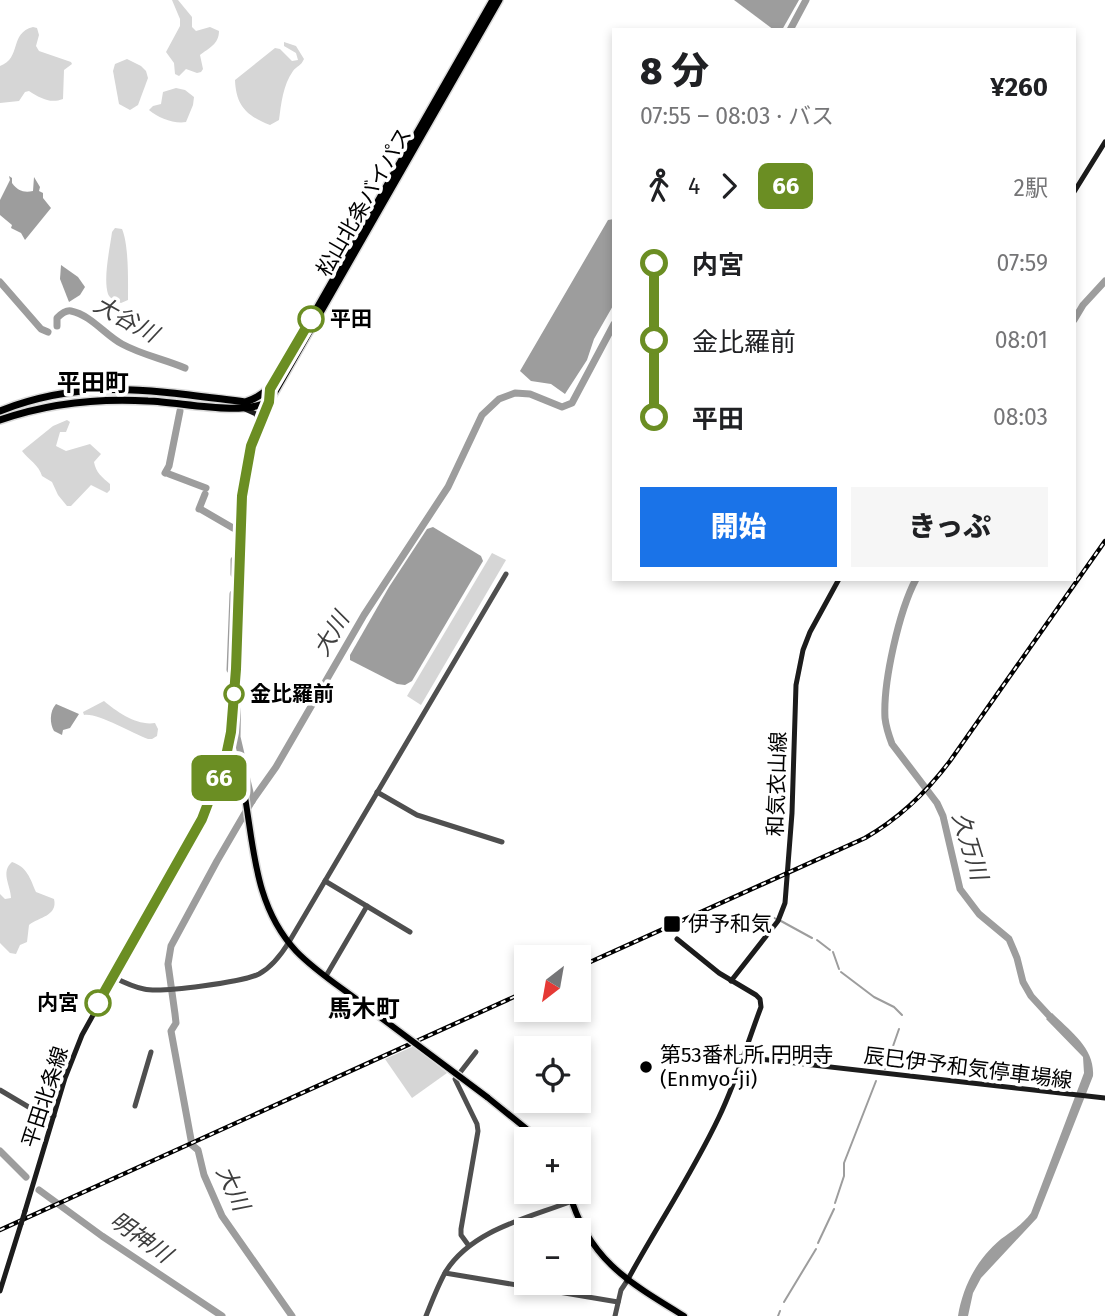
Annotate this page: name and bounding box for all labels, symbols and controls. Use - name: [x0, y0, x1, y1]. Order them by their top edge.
- text: 8 分: [640, 48, 709, 94]
- text: ¥260: [990, 72, 1048, 103]
- text: 07:55 – 08:03 · バス: [640, 102, 834, 130]
- street label: 松山北条バイパス: [311, 123, 417, 281]
- icon: walk: [640, 167, 678, 205]
- icon: forward: [710, 167, 748, 205]
- text: 4: [688, 172, 700, 200]
- text: 66: [772, 172, 799, 200]
- text: 2駅: [1014, 174, 1048, 202]
- text: 07:59: [997, 249, 1048, 277]
- text: 内宮: [692, 250, 744, 281]
- water label: 大谷川: [89, 290, 166, 349]
- marker: 平田: [298, 306, 324, 332]
- place label: 平田: [330, 306, 372, 332]
- text: 08:01: [995, 326, 1048, 354]
- text: 金比羅前: [692, 327, 796, 358]
- district label: 平田町: [57, 369, 129, 397]
- text: 08:03: [993, 403, 1048, 431]
- text: 平田: [692, 404, 744, 435]
- button: 開始: [640, 487, 837, 567]
- button: きっぷ: [851, 487, 1048, 567]
- water label: 大川: [307, 605, 356, 661]
- place label: 金比羅前: [250, 681, 334, 707]
- marker: 金比羅前: [224, 684, 244, 704]
- street label: 和気衣山線: [762, 731, 792, 837]
- line badge: 66: [188, 755, 250, 801]
- text: 66: [205, 764, 233, 792]
- water label: 久万川: [947, 809, 994, 886]
- place label: 伊予和気: [688, 911, 772, 937]
- marker: 伊予和気: [662, 914, 682, 934]
- north arrow: [514, 945, 592, 1022]
- map controls: [514, 945, 591, 1295]
- place label: 内宮: [37, 990, 79, 1016]
- marker: 内宮: [85, 990, 111, 1016]
- district label: 馬木町: [328, 995, 400, 1023]
- button: locate: [514, 1036, 591, 1113]
- place label: 第53番札所 円明寺 (Enmyo-ji): [660, 1042, 833, 1092]
- street label: 辰巳伊予和気停車場線: [862, 1042, 1074, 1094]
- street label: 平田北条線: [16, 1043, 74, 1151]
- marker: 第53番札所 円明寺 (Enmyo-ji): [638, 1059, 654, 1075]
- button: +: [514, 1127, 591, 1204]
- water label: 大川: [211, 1161, 257, 1217]
- water label: 明神川: [105, 1206, 180, 1270]
- button: −: [514, 1218, 591, 1295]

